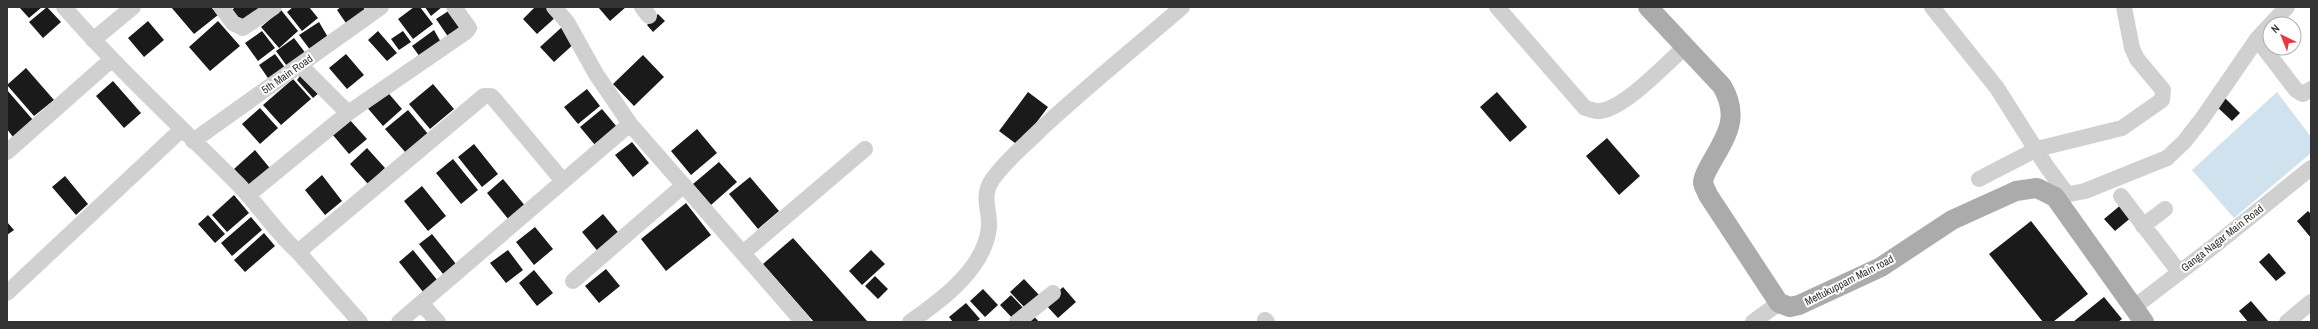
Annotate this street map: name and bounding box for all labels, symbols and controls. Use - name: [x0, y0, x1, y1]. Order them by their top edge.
- north arrow: [2262, 16, 2302, 56]
- text: N: [2268, 21, 2282, 36]
- street label: 5th Main Road: [259, 51, 315, 97]
- street label: Ganga Nagar Main Road: [2178, 201, 2266, 275]
- street label: Mettukuppam Main road: [1802, 252, 1896, 308]

